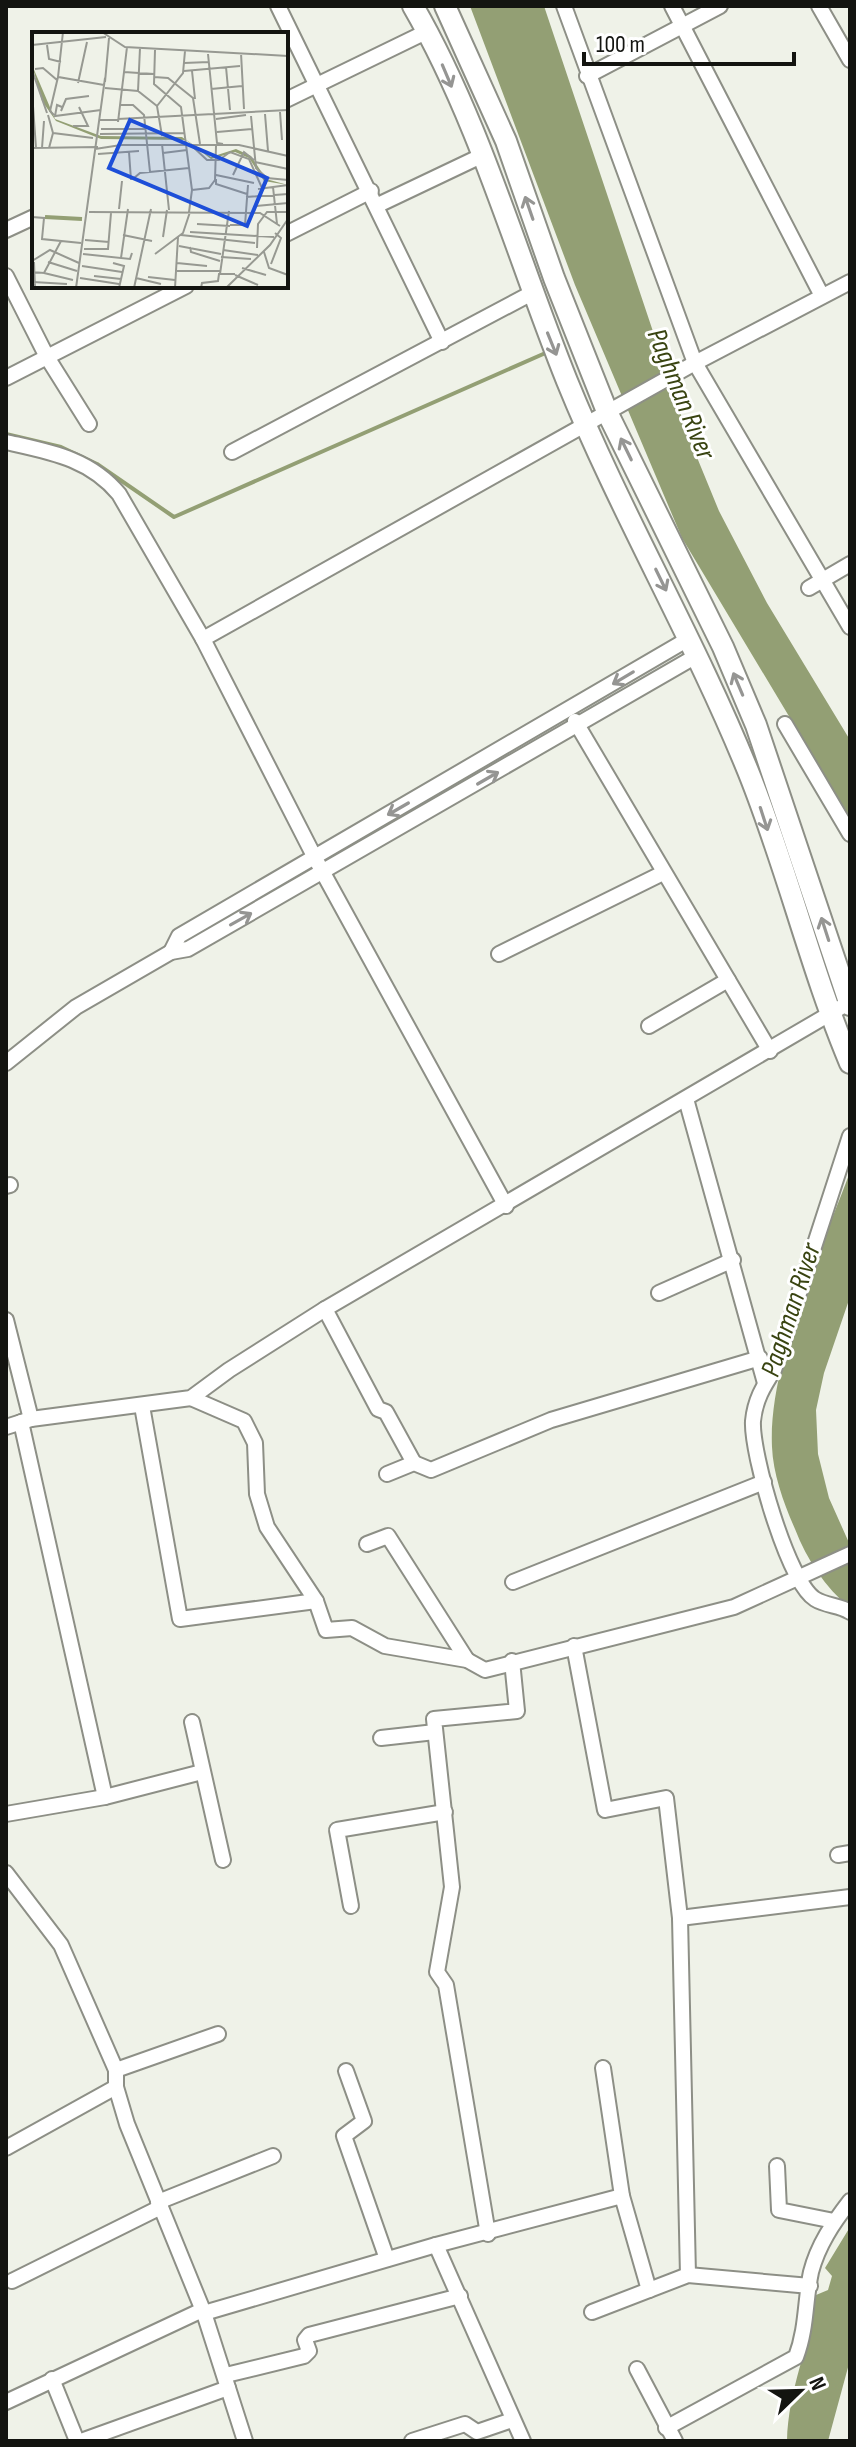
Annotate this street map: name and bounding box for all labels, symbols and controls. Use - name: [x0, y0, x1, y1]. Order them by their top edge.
- scale bar: [584, 16, 794, 66]
- text: 100 m: [596, 30, 645, 59]
- inset map: [32, 32, 288, 288]
- one-way arrow: [441, 63, 456, 88]
- one-way arrow: [521, 196, 536, 221]
- water label: Paghman River: [640, 324, 723, 465]
- one-way arrow: [546, 331, 560, 356]
- one-way arrow: [618, 438, 633, 462]
- one-way arrow: [654, 568, 669, 592]
- one-way arrow: [612, 670, 635, 686]
- one-way arrow: [730, 672, 745, 697]
- one-way arrow: [476, 770, 500, 785]
- one-way arrow: [387, 802, 411, 817]
- one-way arrow: [757, 805, 772, 831]
- one-way arrow: [229, 911, 252, 927]
- one-way arrow: [816, 917, 831, 942]
- water label: Paghman River: [754, 1238, 828, 1381]
- north arrow: [760, 2351, 840, 2431]
- text: N: [802, 2373, 832, 2394]

